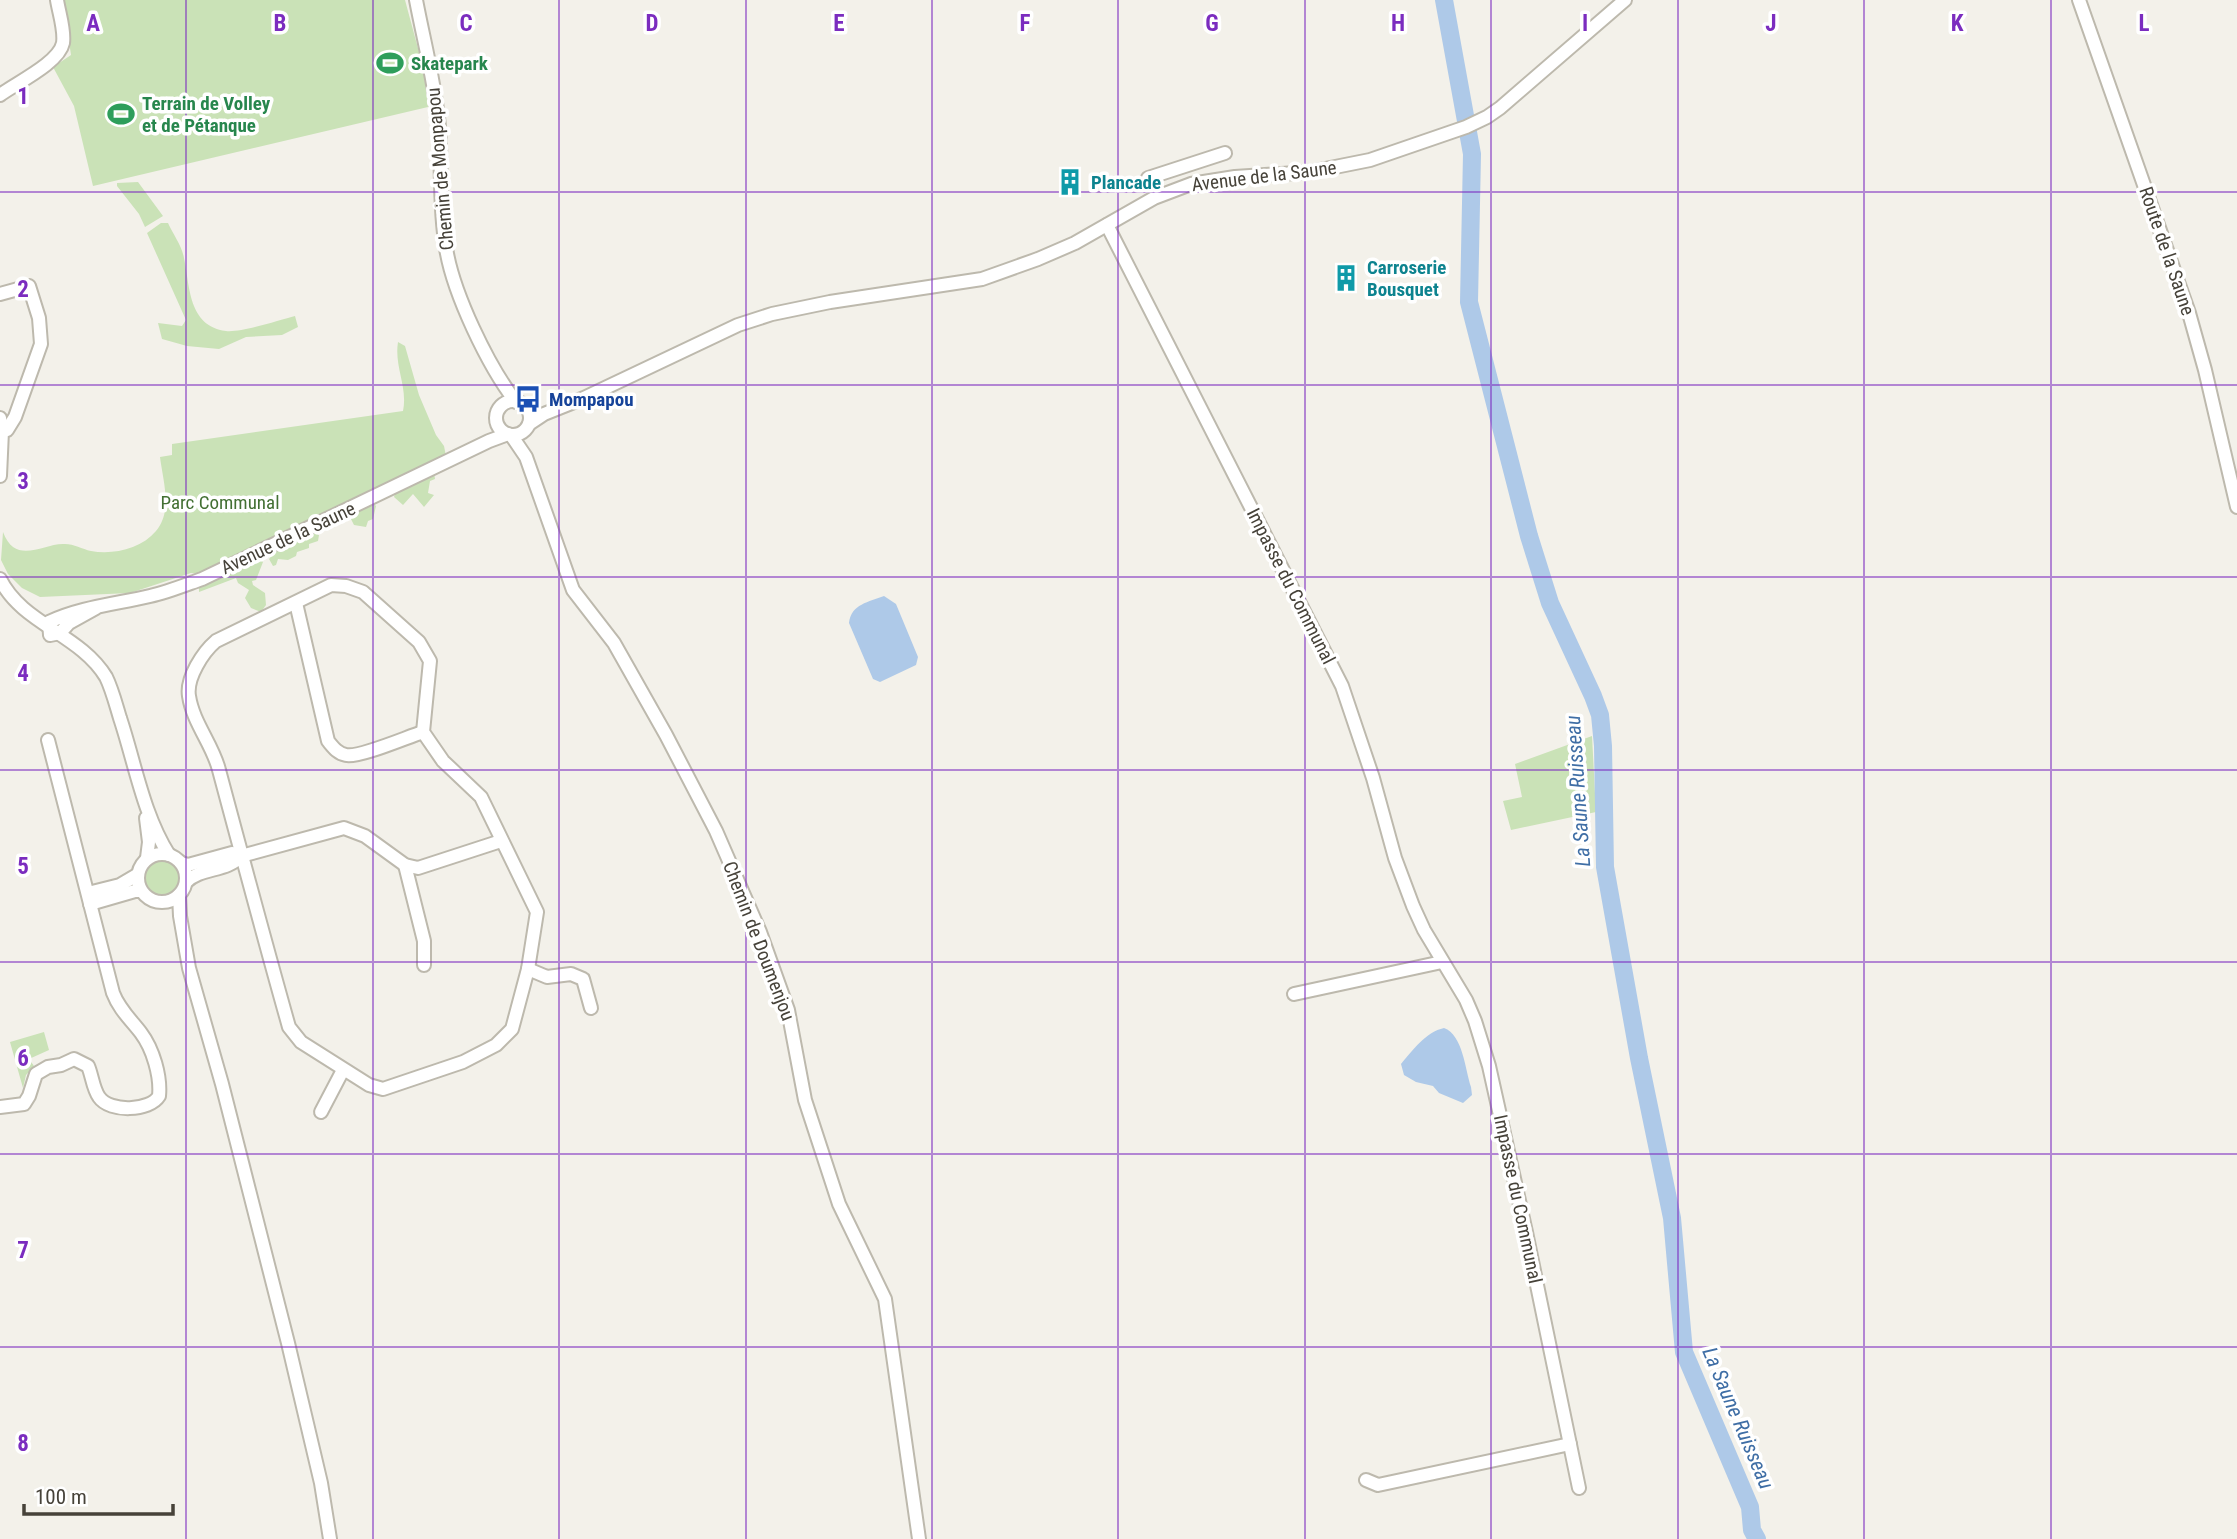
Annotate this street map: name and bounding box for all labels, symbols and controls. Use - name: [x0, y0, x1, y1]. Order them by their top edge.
- text: A: [86, 10, 100, 37]
- text: B: [274, 10, 286, 37]
- text: C: [459, 10, 473, 37]
- text: D: [646, 10, 659, 37]
- text: E: [833, 10, 845, 37]
- text: F: [1020, 10, 1031, 37]
- text: G: [1205, 10, 1219, 37]
- text: H: [1391, 10, 1405, 37]
- text: I: [1582, 10, 1588, 37]
- text: J: [1765, 10, 1777, 37]
- text: K: [1951, 10, 1964, 37]
- text: L: [2138, 10, 2150, 37]
- sports icon: Skatepark: [375, 48, 405, 78]
- place label: Skatepark: [411, 52, 489, 75]
- text: 1: [17, 83, 29, 110]
- street label: Chemin de Monpapou: [421, 87, 459, 251]
- place label: Terrain de Volley et de Pétanque: [142, 92, 271, 137]
- sports icon: Terrain de Volley et de Pétanque: [106, 99, 136, 129]
- street label: Avenue de la Saune: [1190, 156, 1338, 196]
- building icon: Plancade: [1055, 167, 1085, 197]
- place label: Plancade: [1091, 171, 1161, 194]
- street label: Route de la Saune: [2134, 184, 2200, 318]
- place label: Carroserie Bousquet: [1367, 256, 1446, 301]
- building icon: Carroserie Bousquet: [1331, 263, 1361, 293]
- text: 2: [17, 276, 29, 303]
- bus stop icon: Mompapou: [513, 384, 543, 414]
- place label: Mompapou: [549, 388, 634, 411]
- text: 3: [17, 468, 29, 495]
- park label: Parc Communal: [160, 491, 280, 514]
- street label: Avenue de la Saune: [217, 497, 359, 579]
- street label: Impasse du Communal: [1242, 504, 1340, 668]
- text: 4: [17, 660, 29, 687]
- water label: La Saune Ruisseau: [1561, 714, 1595, 867]
- text: 5: [17, 853, 29, 880]
- street label: Chemin de Doumenjou: [718, 858, 800, 1024]
- text: 6: [17, 1045, 29, 1072]
- street label: Impasse du Communal: [1489, 1113, 1547, 1285]
- text: 7: [17, 1237, 29, 1264]
- water label: La Saune Ruisseau: [1697, 1344, 1779, 1493]
- text: 8: [17, 1430, 29, 1457]
- scale bar: [24, 1472, 173, 1516]
- text: 100 m: [35, 1485, 87, 1509]

